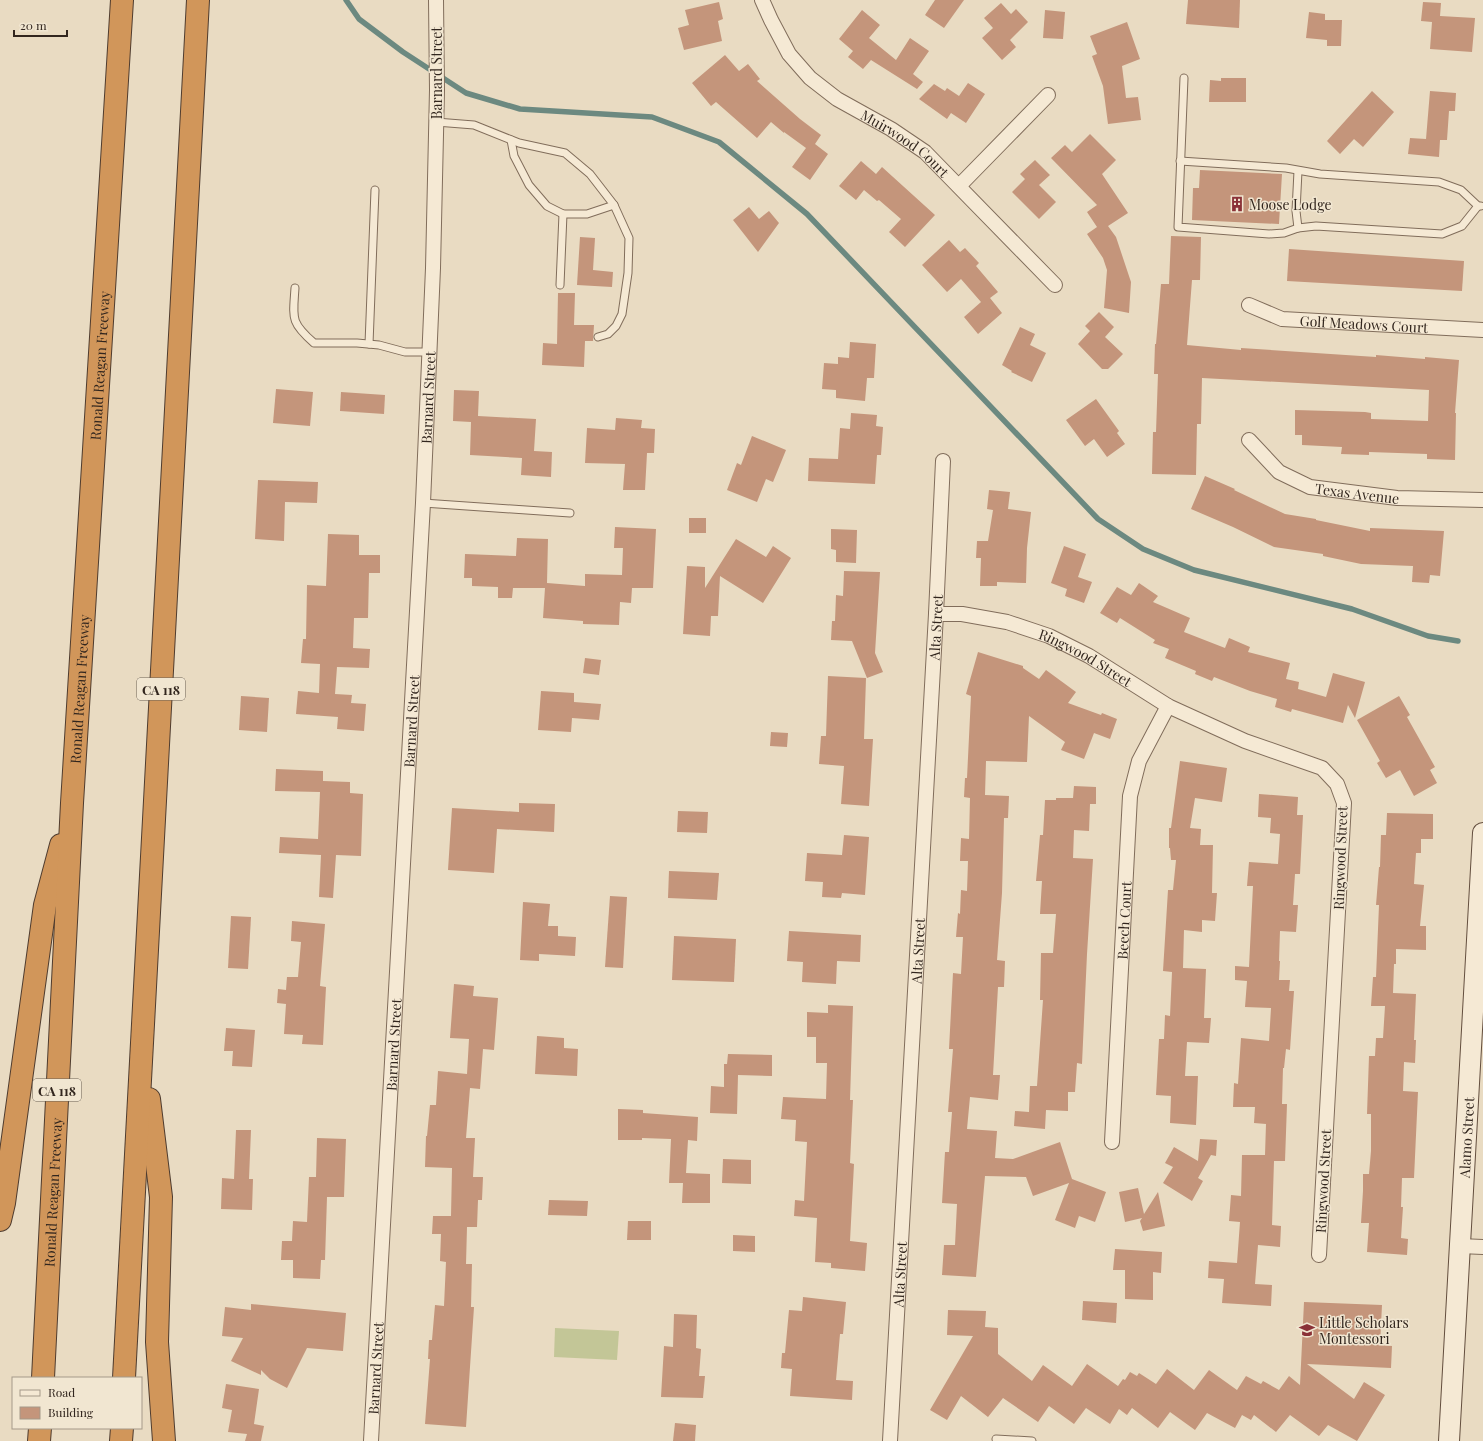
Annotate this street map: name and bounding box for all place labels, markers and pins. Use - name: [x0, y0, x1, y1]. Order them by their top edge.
- building icon: Moose Lodge: [1228, 195, 1246, 213]
- place label: Moose Lodge: [1249, 195, 1332, 214]
- place label: Little Scholars Montessori: [1319, 1313, 1409, 1348]
- school or university icon: Little Scholars Montessori: [1298, 1321, 1316, 1339]

